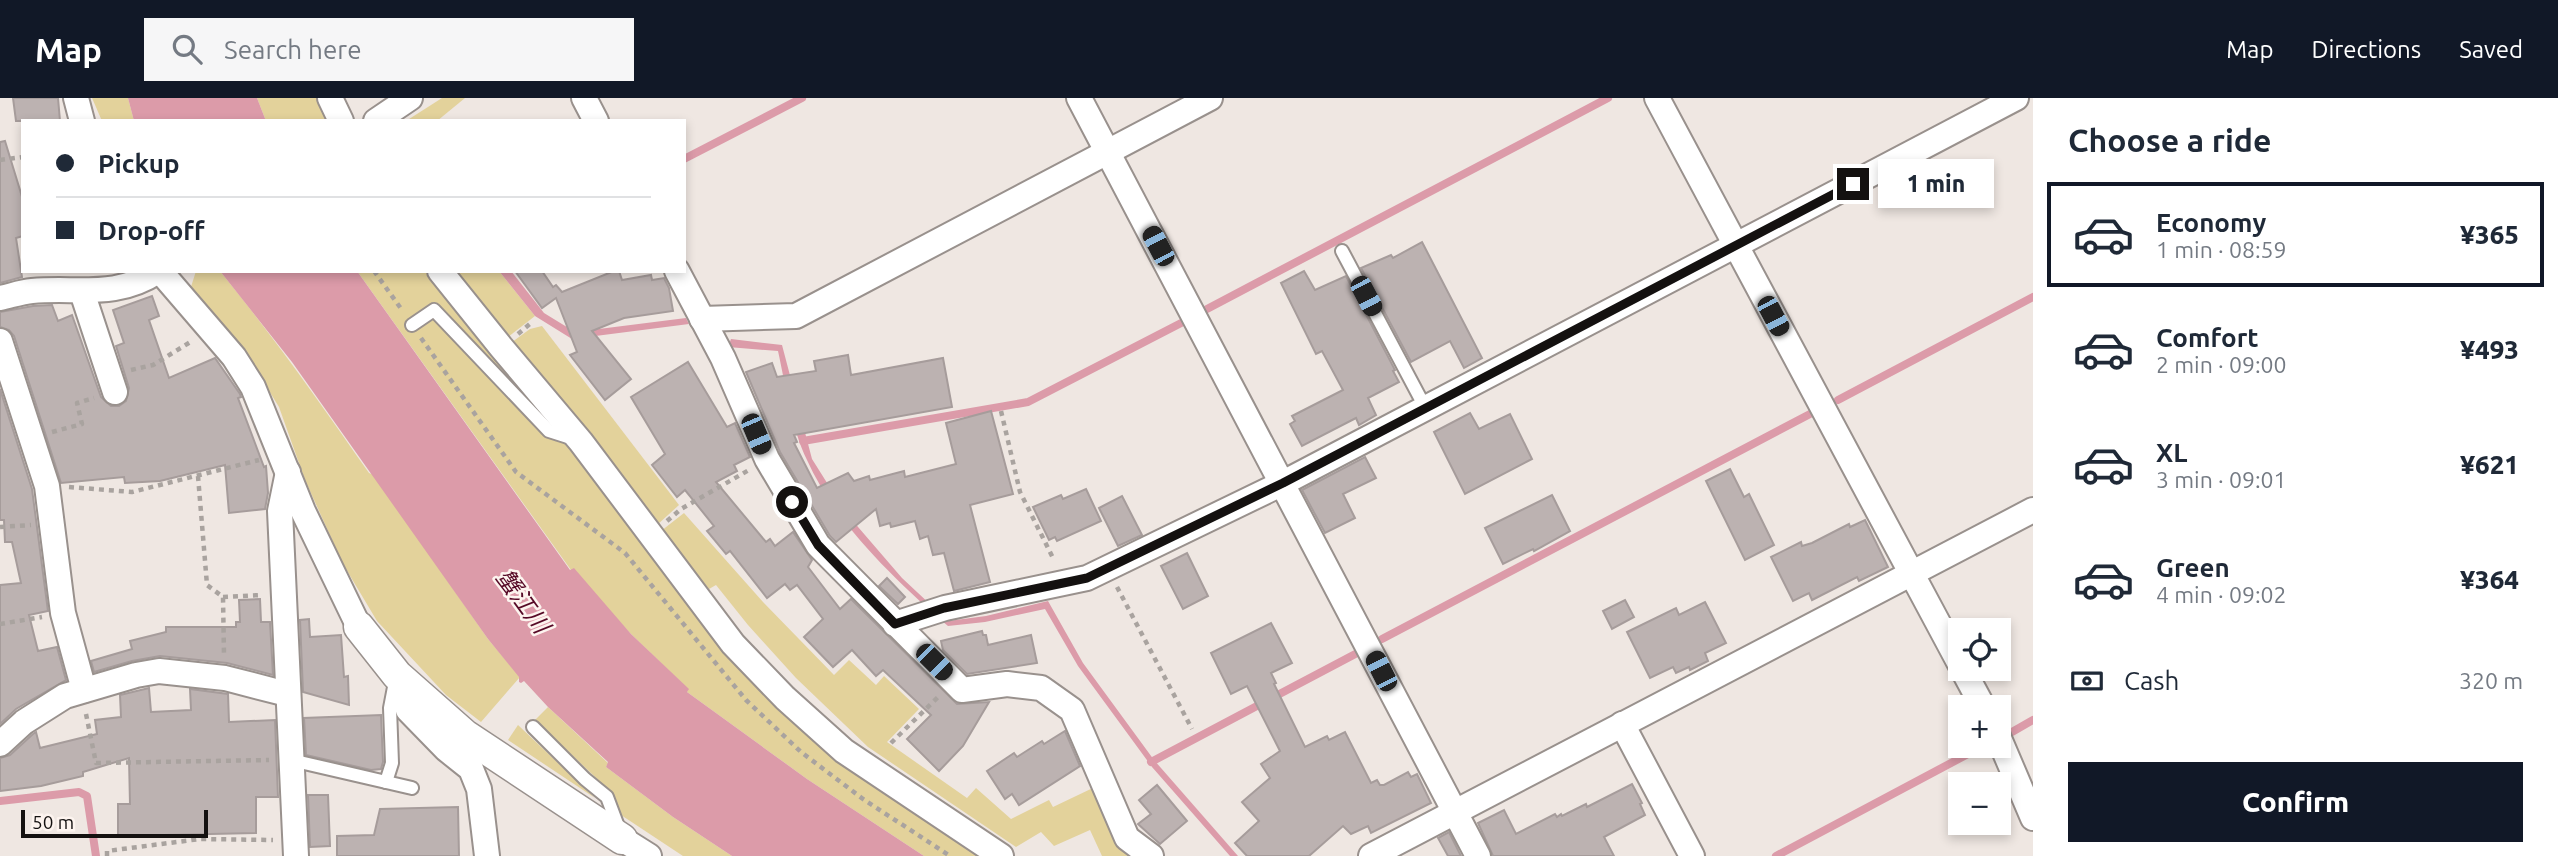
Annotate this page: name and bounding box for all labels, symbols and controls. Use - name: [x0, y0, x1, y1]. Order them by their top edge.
- search box: [144, 18, 634, 81]
- icon: search: [168, 30, 206, 68]
- text: Map: [35, 31, 102, 68]
- text: Search here: [224, 35, 362, 64]
- text: Map: [2226, 36, 2273, 63]
- text: Directions: [2311, 36, 2421, 63]
- text: Saved: [2459, 36, 2523, 63]
- text: Choose a ride: [2068, 122, 2271, 158]
- text: Pickup: [98, 149, 180, 178]
- callout: 1 min: [1878, 160, 1993, 208]
- route end: [1837, 168, 1869, 200]
- text: 1 min: [1907, 171, 1965, 196]
- icon: car: [2072, 203, 2135, 266]
- text: Economy: [2156, 208, 2266, 237]
- text: Drop-off: [98, 216, 205, 245]
- text: ¥365: [2460, 220, 2519, 249]
- car: [1139, 223, 1178, 269]
- text: 1 min · 08:59: [2156, 237, 2287, 262]
- car: [1347, 273, 1386, 319]
- car: [1754, 293, 1793, 339]
- icon: car: [2072, 318, 2135, 381]
- text: Comfort: [2156, 323, 2259, 352]
- text: ¥493: [2460, 335, 2519, 364]
- text: 2 min · 09:00: [2156, 352, 2287, 377]
- car: [739, 411, 774, 457]
- icon: car: [2072, 433, 2135, 496]
- text: XL: [2156, 438, 2187, 467]
- text: ¥621: [2460, 450, 2519, 479]
- text: 3 min · 09:01: [2156, 467, 2287, 492]
- route start: [776, 486, 808, 518]
- icon: car: [2072, 548, 2135, 611]
- text: Green: [2156, 553, 2230, 582]
- water label: 蟹江川: [491, 564, 557, 640]
- text: ¥364: [2460, 565, 2519, 594]
- text: 4 min · 09:02: [2156, 582, 2287, 607]
- map controls: [1948, 618, 2011, 835]
- button: locate: [1948, 618, 2011, 681]
- car: [912, 640, 957, 684]
- car: [1363, 648, 1400, 694]
- icon: cash: [2068, 662, 2106, 700]
- text: Cash: [2124, 666, 2179, 695]
- text: 320 m: [2459, 668, 2523, 693]
- button: +: [1948, 695, 2011, 758]
- button: Confirm: [2068, 762, 2523, 842]
- button: −: [1948, 772, 2011, 835]
- scale bar: [21, 807, 208, 839]
- text: 50 m: [32, 811, 74, 833]

